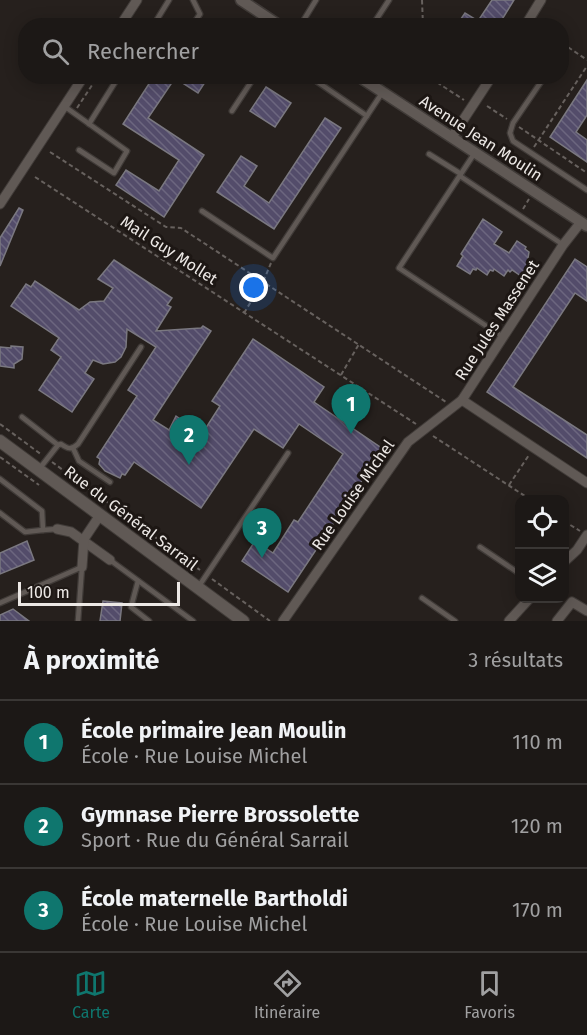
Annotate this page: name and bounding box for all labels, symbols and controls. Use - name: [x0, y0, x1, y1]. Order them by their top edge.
- search box: [18, 18, 569, 84]
- icon: search: [39, 35, 72, 68]
- text: Rechercher: [87, 38, 199, 65]
- street label: Avenue Jean Moulin: [416, 91, 546, 185]
- street label: Mail Guy Mollet: [117, 212, 221, 289]
- street label: Rue Jules Massenet: [451, 256, 543, 384]
- your location: [239, 273, 268, 302]
- pin: 1: [332, 384, 370, 434]
- pin: 2: [170, 416, 208, 465]
- street label: Rue Louise Michel: [308, 436, 398, 554]
- street label: Rue du Général Sarrail: [61, 462, 202, 575]
- map controls: [515, 495, 569, 603]
- button: locate: [515, 495, 569, 549]
- pin: 3: [242, 508, 282, 558]
- button: layers: [515, 549, 569, 603]
- scale bar: [18, 579, 180, 606]
- text: 100 m: [27, 583, 70, 602]
- text: À proximité: [24, 645, 159, 676]
- text: 3 résultats: [468, 648, 563, 672]
- text: École primaire Jean Moulin: [81, 717, 346, 744]
- text: 1: [39, 730, 48, 754]
- text: 110 m: [512, 730, 563, 754]
- text: École · Rue Louise Michel: [81, 744, 307, 768]
- text: Gymnase Pierre Brossolette: [81, 801, 359, 828]
- text: 2: [38, 814, 49, 838]
- text: 120 m: [511, 814, 563, 838]
- text: Sport · Rue du Général Sarrail: [81, 828, 349, 852]
- text: École maternelle Bartholdi: [81, 885, 348, 912]
- text: 3: [38, 898, 49, 922]
- text: 170 m: [512, 898, 563, 922]
- text: École · Rue Louise Michel: [81, 912, 307, 936]
- tab: Carte: [72, 967, 110, 1022]
- tab: Itinéraire: [254, 967, 320, 1022]
- tab: Favoris: [464, 967, 515, 1022]

